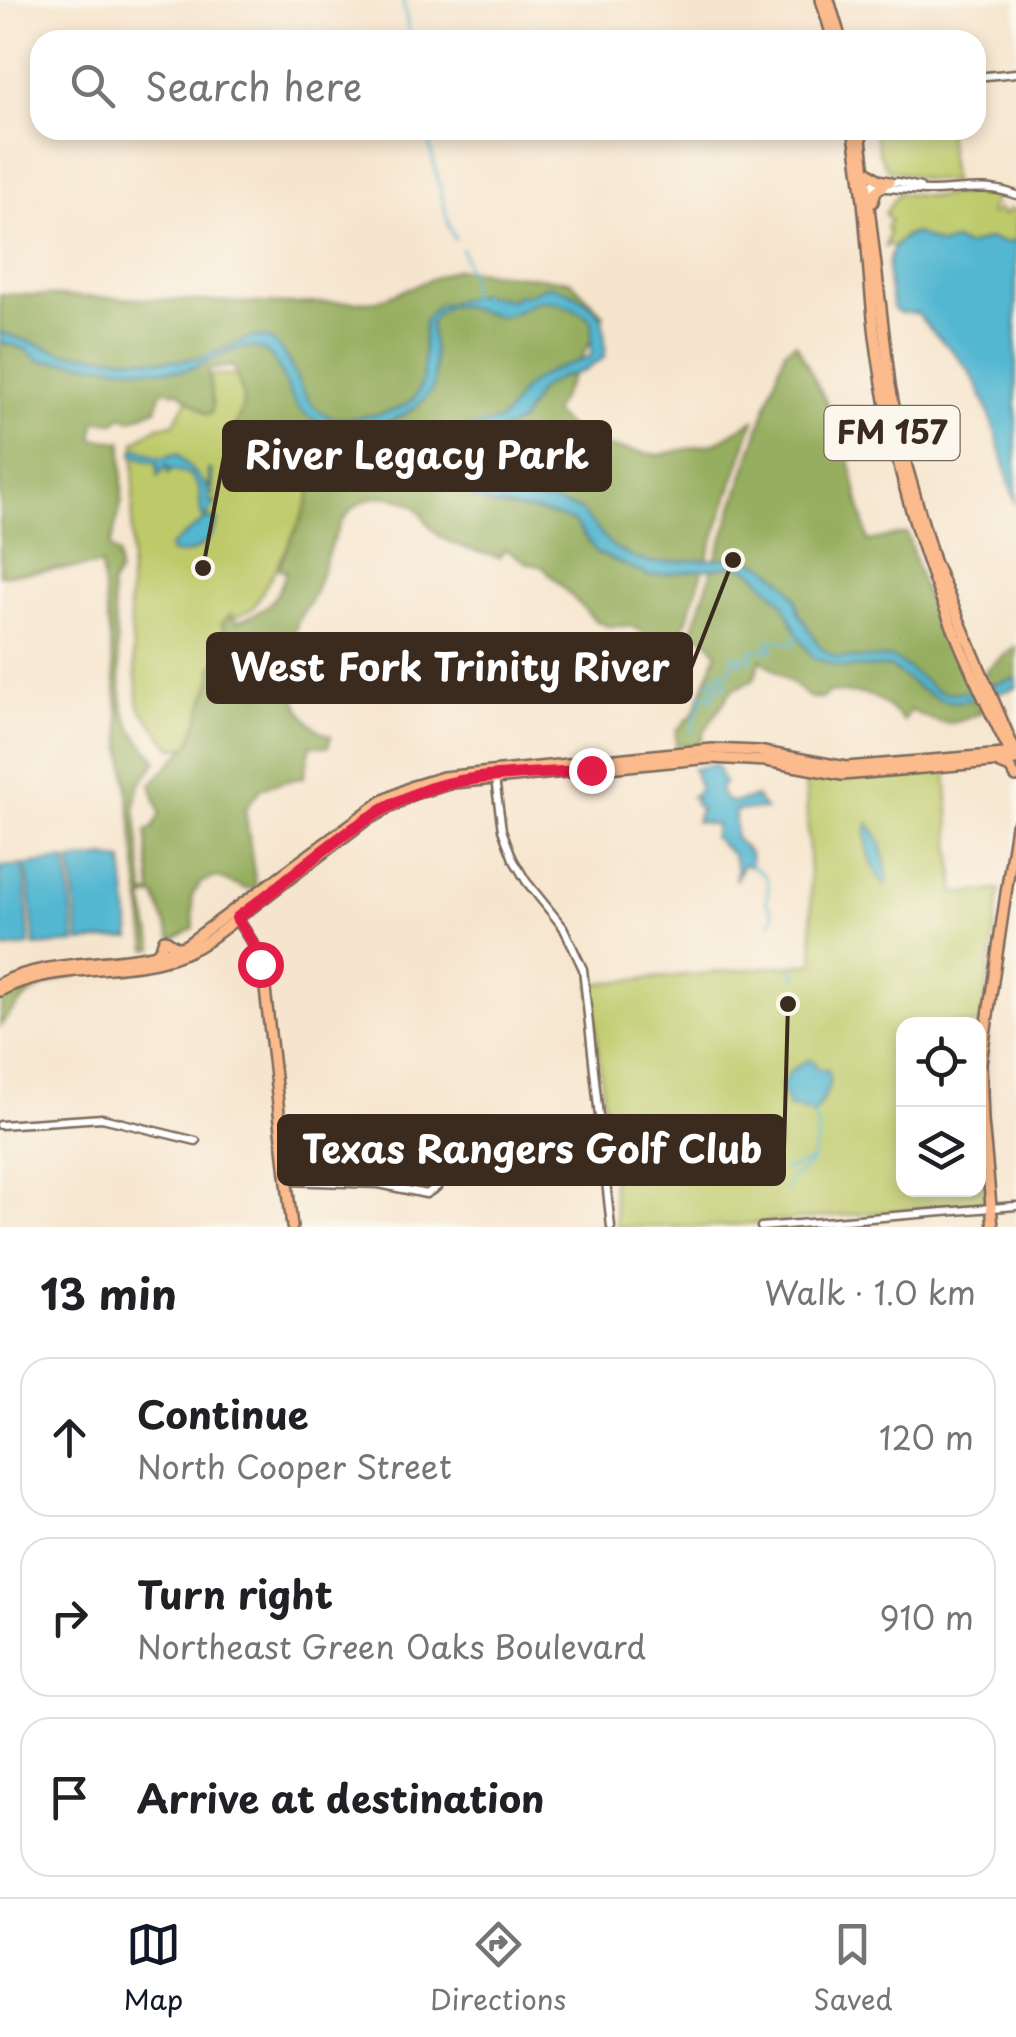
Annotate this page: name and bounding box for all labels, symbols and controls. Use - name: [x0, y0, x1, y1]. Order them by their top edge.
- search box: [30, 30, 986, 140]
- text: Search here: [145, 57, 362, 114]
- icon: search: [65, 58, 120, 113]
- road number: FM 157: [824, 406, 960, 460]
- callout: River Legacy Park: [224, 422, 610, 490]
- text: River Legacy Park: [245, 425, 589, 482]
- callout: West Fork Trinity River: [208, 634, 691, 702]
- text: West Fork Trinity River: [230, 637, 670, 694]
- route end: [569, 748, 615, 794]
- route start: [238, 942, 284, 988]
- map controls: [896, 1017, 986, 1197]
- button: locate: [896, 1017, 986, 1107]
- button: layers: [896, 1107, 986, 1197]
- callout: Texas Rangers Golf Club: [279, 1116, 784, 1184]
- text: Texas Rangers Golf Club: [302, 1119, 762, 1176]
- text: 13 min: [40, 1261, 177, 1324]
- text: Walk · 1.0 km: [764, 1268, 976, 1316]
- text: Continue: [137, 1385, 308, 1442]
- icon: ahead: [42, 1410, 97, 1465]
- text: 120 m: [879, 1413, 974, 1461]
- text: North Cooper Street: [137, 1442, 452, 1490]
- text: Turn right: [137, 1565, 333, 1622]
- icon: right: [42, 1590, 97, 1645]
- text: 910 m: [880, 1593, 974, 1641]
- text: Northeast Green Oaks Boulevard: [137, 1622, 646, 1670]
- text: Arrive at destination: [137, 1769, 545, 1826]
- icon: arrive: [42, 1770, 97, 1825]
- tab: Map: [123, 1917, 183, 2020]
- tab: Directions: [430, 1917, 566, 2020]
- tab: Saved: [813, 1917, 893, 2020]

